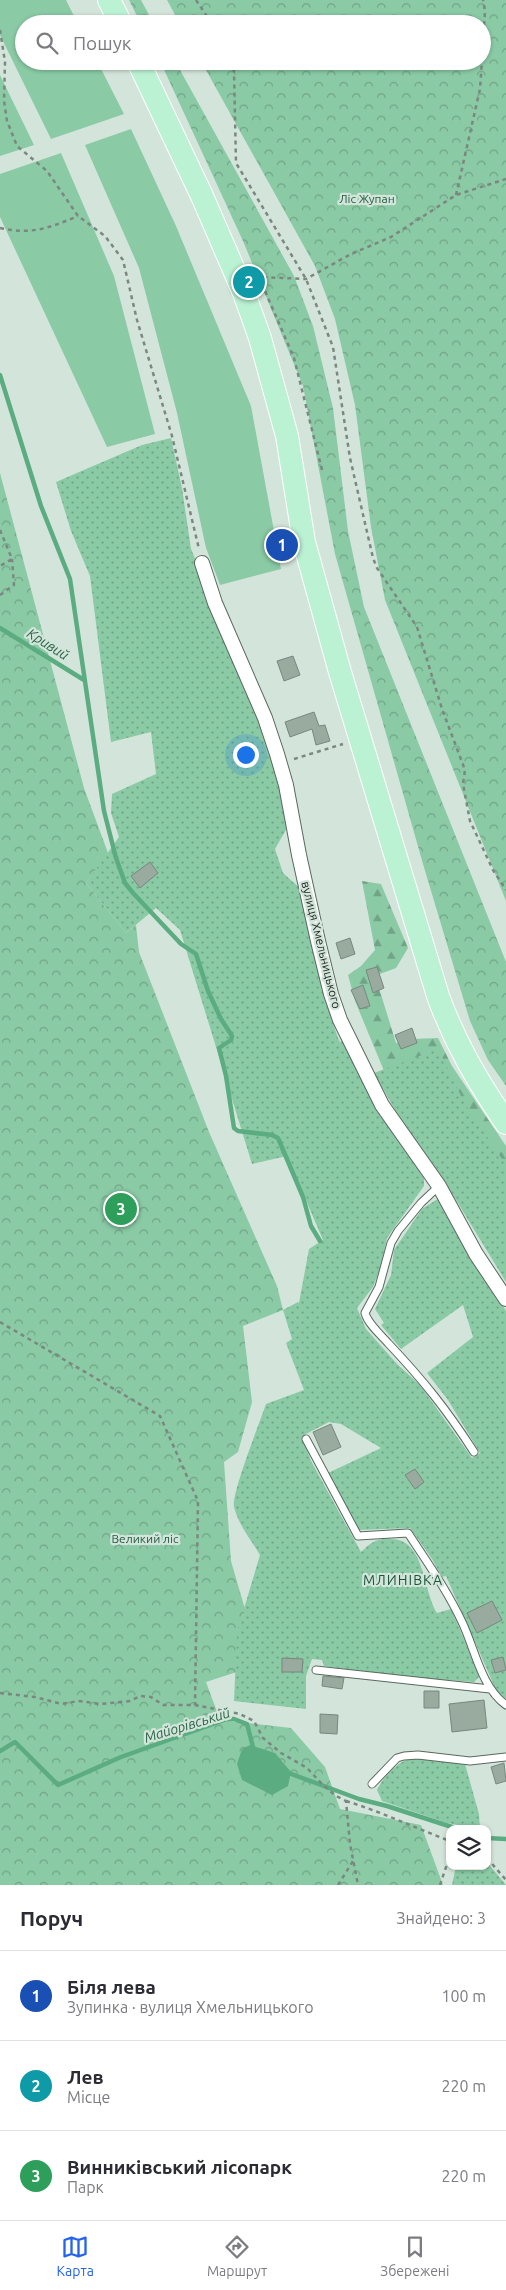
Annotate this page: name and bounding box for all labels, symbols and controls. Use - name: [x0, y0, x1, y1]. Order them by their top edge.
- search box: [15, 15, 491, 70]
- icon: search: [33, 29, 61, 57]
- text: Пошук: [73, 32, 132, 54]
- park label: Ліс Жупан: [339, 192, 395, 205]
- pin: 2: [233, 263, 265, 301]
- pin: 1: [266, 526, 298, 564]
- water label: Кривий: [24, 625, 72, 663]
- your location: [233, 742, 259, 768]
- street label: вулиця Хмельницького: [299, 880, 344, 1010]
- pin: 3: [105, 1190, 137, 1228]
- park label: Великий ліс: [111, 1532, 179, 1545]
- district label: МЛИНІВКА: [363, 1572, 443, 1588]
- water label: Майорівський: [142, 1704, 232, 1746]
- map controls: [446, 1825, 491, 1870]
- button: layers: [446, 1825, 491, 1870]
- text: Поруч: [20, 1906, 83, 1930]
- text: Знайдено: 3: [397, 1909, 486, 1927]
- text: Бiля лева: [67, 1976, 156, 1998]
- text: 1: [31, 1987, 41, 2005]
- text: 100 m: [441, 1987, 486, 2005]
- text: Зупинка · вулиця Хмельницького: [67, 1998, 314, 2016]
- text: Лев: [67, 2066, 104, 2088]
- text: 2: [31, 2077, 41, 2095]
- text: 220 m: [441, 2077, 486, 2095]
- text: Місце: [67, 2088, 110, 2106]
- text: Винниківський лісопарк: [67, 2156, 292, 2178]
- text: 3: [31, 2167, 41, 2185]
- text: 220 m: [441, 2167, 486, 2185]
- text: Парк: [67, 2178, 104, 2196]
- tab: Карта: [57, 2233, 94, 2279]
- tab: Маршрут: [207, 2233, 267, 2279]
- tab: Збережені: [380, 2233, 449, 2279]

